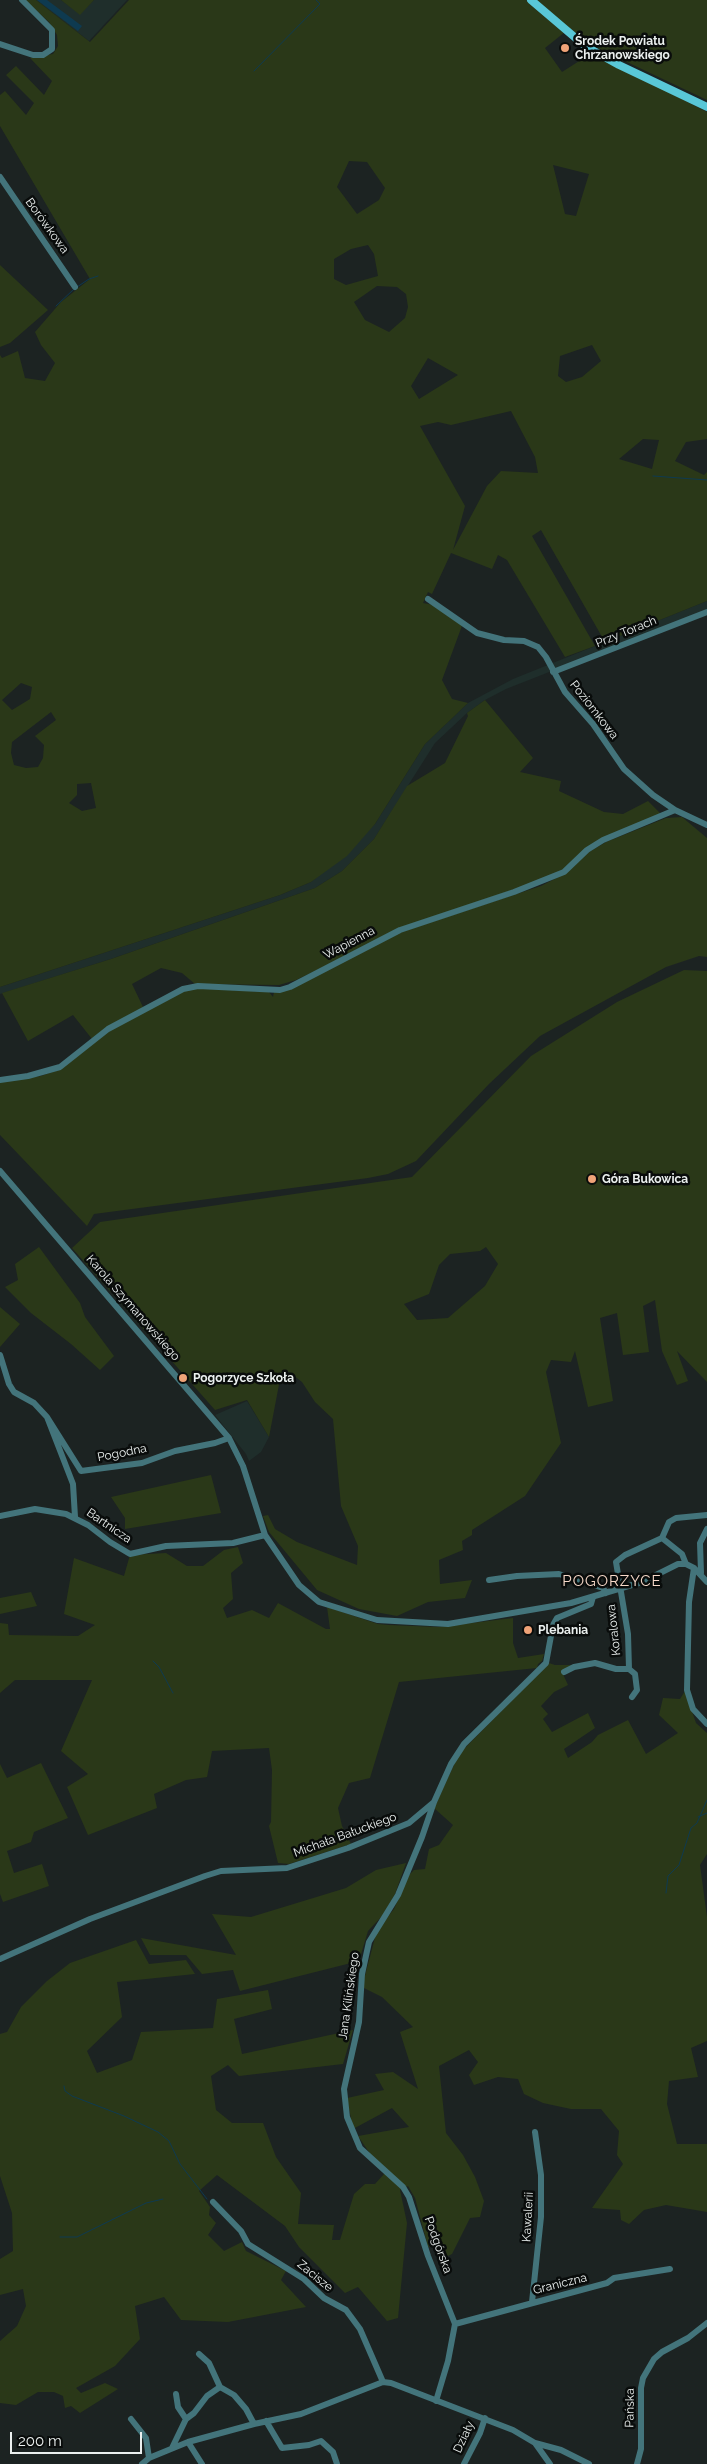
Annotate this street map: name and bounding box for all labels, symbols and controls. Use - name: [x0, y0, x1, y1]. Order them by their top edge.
- place label: Środek Powiatu Chrzanowskiego: [575, 34, 670, 62]
- marker: Środek Powiatu Chrzanowskiego: [559, 42, 571, 54]
- street label: Borówkowa: [22, 196, 72, 256]
- street label: Przy Torach: [593, 613, 659, 651]
- street label: Poziomkowa: [567, 678, 621, 742]
- street label: Wapienna: [321, 923, 377, 963]
- place label: Góra Bukowica: [602, 1172, 688, 1186]
- marker: Góra Bukowica: [586, 1173, 598, 1185]
- street label: Karola Szymanowskiego: [83, 1252, 183, 1364]
- place label: Pogorzyce Szkoła: [193, 1371, 294, 1385]
- marker: Pogorzyce Szkoła: [177, 1372, 189, 1384]
- street label: Pogodna: [96, 1441, 148, 1465]
- street label: Bartnicza: [84, 1506, 134, 1546]
- district label: POGORZYCE: [561, 1572, 663, 1590]
- street label: Koralowa: [604, 1604, 624, 1656]
- place label: Plebania: [538, 1623, 588, 1637]
- marker: Plebania: [522, 1624, 534, 1636]
- street label: Michała Bałuckiego: [291, 1810, 399, 1860]
- street label: Jana Kilińskiego: [336, 1951, 362, 2041]
- street label: Kawalerii: [520, 2192, 536, 2242]
- street label: Podgórska: [421, 2215, 455, 2275]
- street label: Zacisze: [294, 2257, 336, 2295]
- street label: Graniczna: [532, 2270, 588, 2298]
- street label: Pańska: [622, 2388, 638, 2428]
- street label: Działy: [450, 2419, 478, 2455]
- scale bar: [12, 2422, 145, 2454]
- text: 200 m: [18, 2432, 62, 2450]

